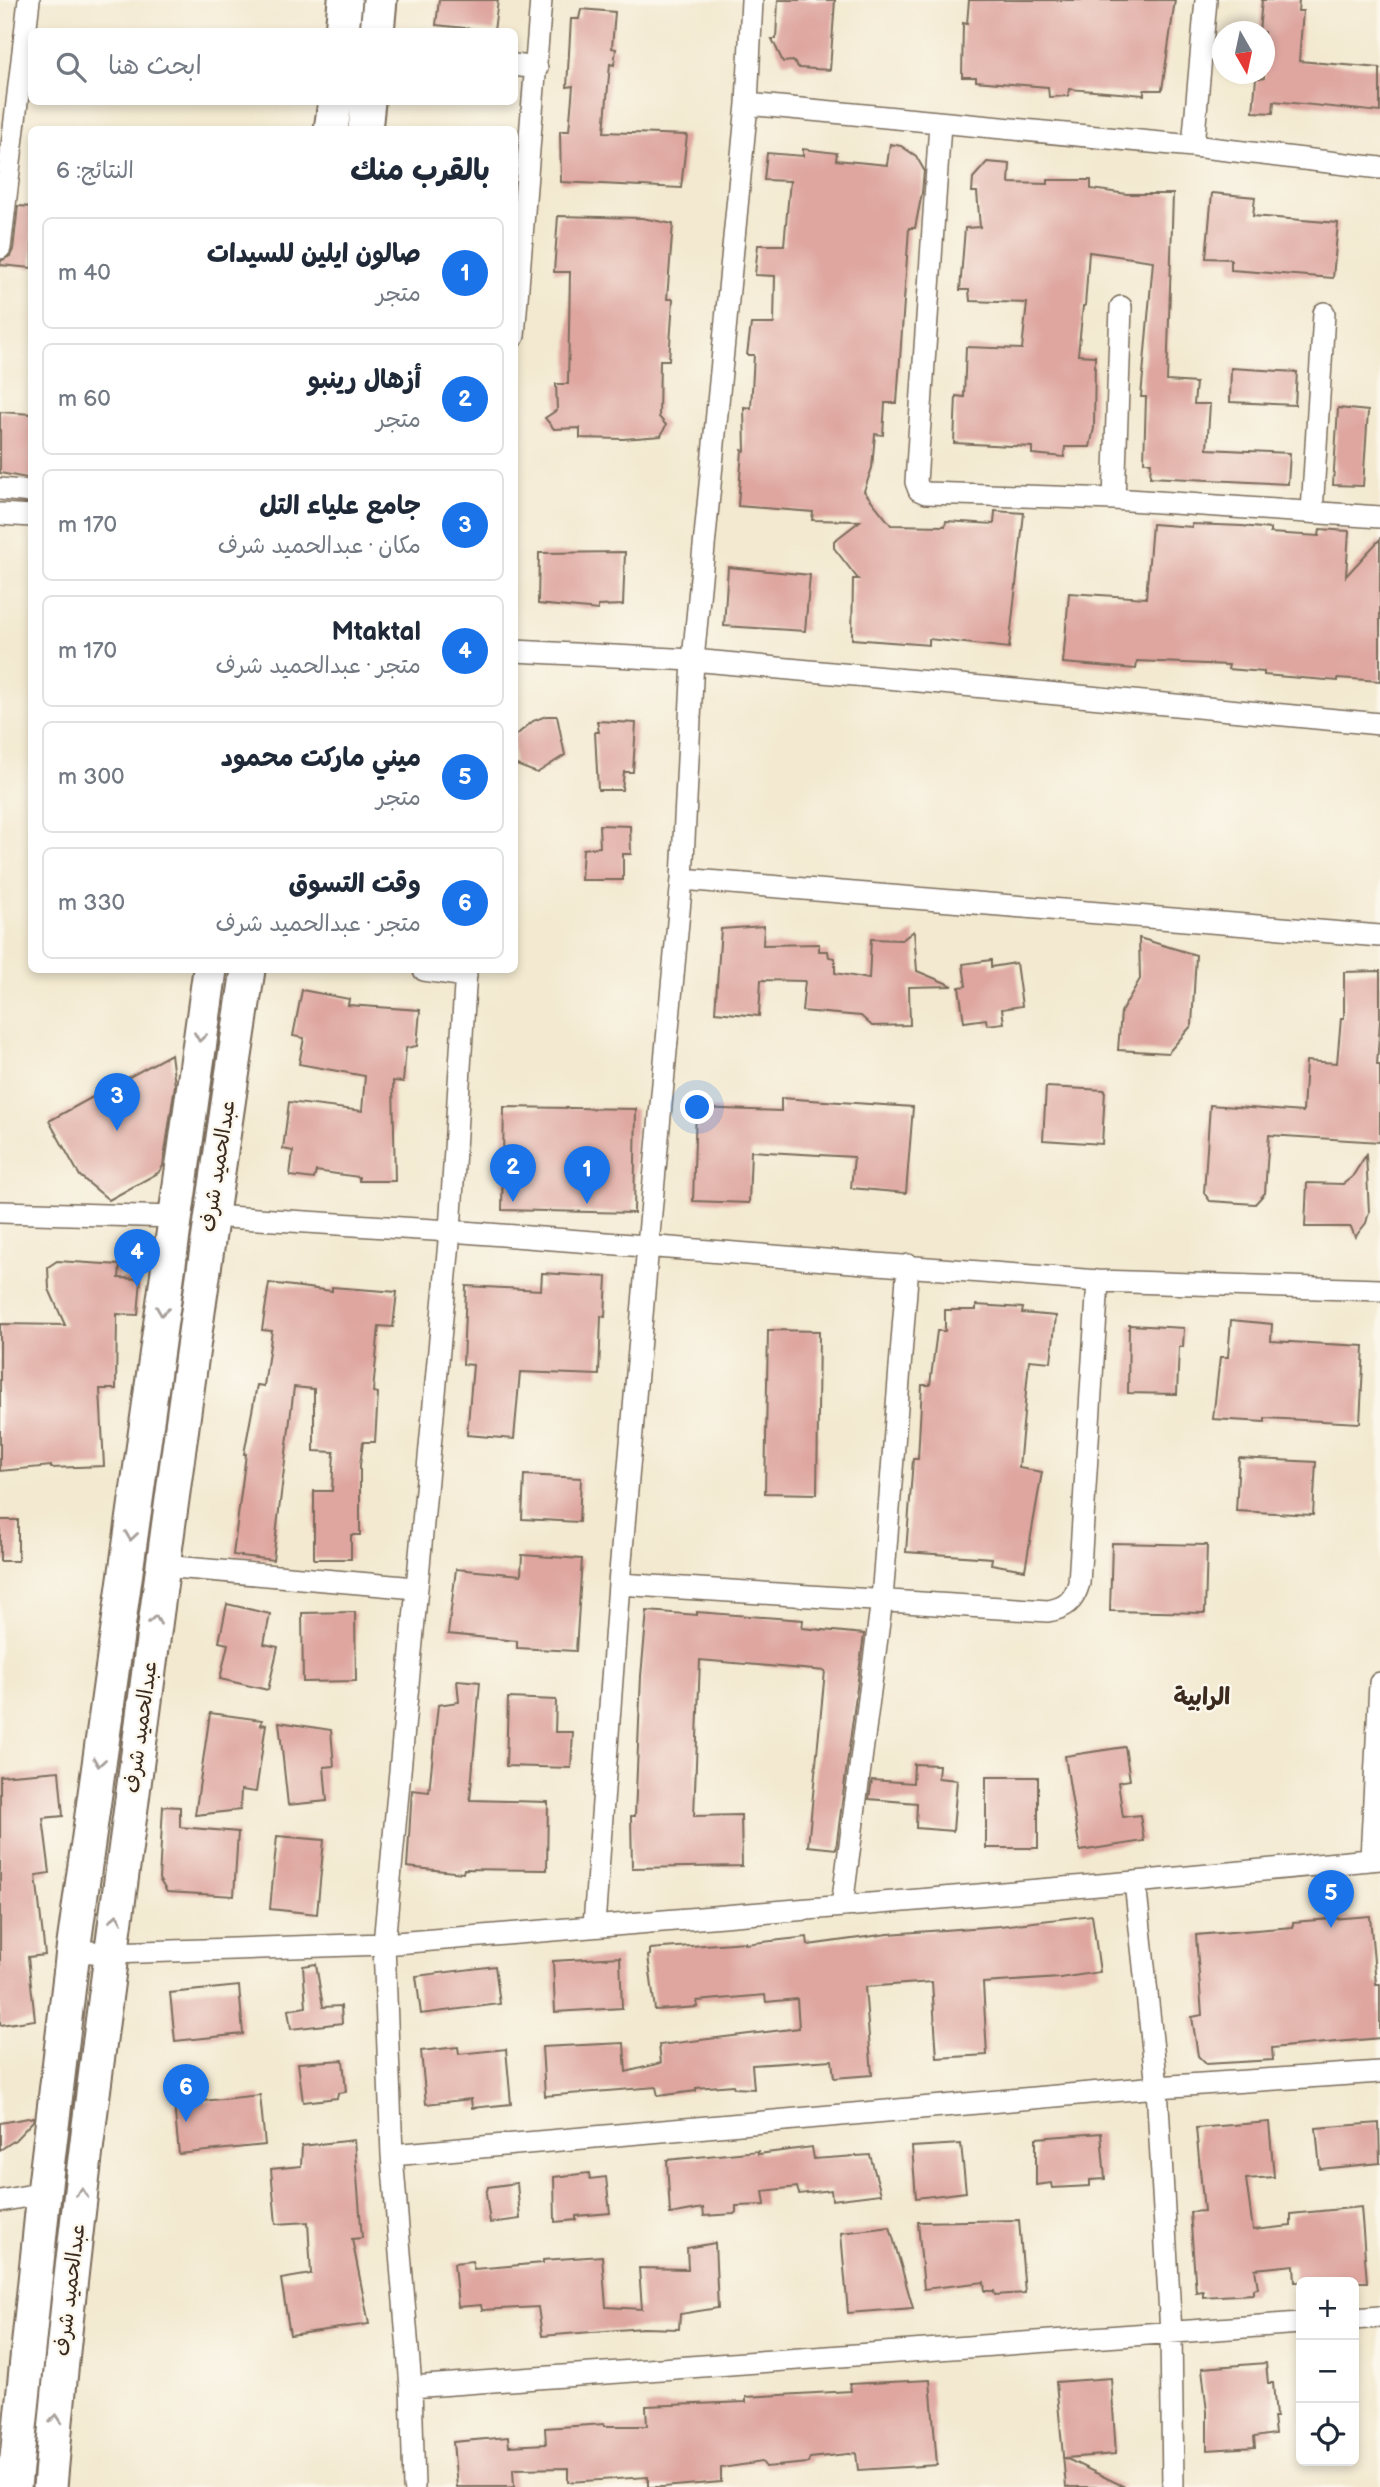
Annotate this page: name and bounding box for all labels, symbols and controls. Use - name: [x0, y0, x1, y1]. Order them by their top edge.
- north arrow: [1212, 21, 1275, 84]
- search box: [28, 28, 518, 105]
- icon: search: [52, 48, 90, 86]
- text: ابحث هنا: [108, 51, 202, 82]
- text: بالقرب منك: [350, 153, 490, 189]
- text: النتائج: 6: [56, 157, 134, 185]
- text: صالون ايلين للسيدات: [207, 239, 421, 270]
- text: 40 m: [58, 259, 111, 287]
- text: 1: [460, 259, 470, 287]
- text: متجر: [376, 280, 421, 308]
- text: أزهال رينبو: [307, 365, 421, 396]
- text: 60 m: [58, 385, 111, 413]
- text: 2: [458, 385, 472, 413]
- text: متجر: [376, 406, 421, 434]
- text: جامع علياء التل: [259, 491, 421, 522]
- text: 170 m: [58, 511, 117, 539]
- text: 3: [458, 511, 472, 539]
- text: مكان · عبدالحميد شرف: [218, 532, 421, 560]
- text: Mtaktal: [331, 617, 421, 648]
- text: 170 m: [58, 637, 117, 665]
- text: 4: [458, 637, 472, 665]
- text: متجر · عبدالحميد شرف: [215, 652, 421, 680]
- text: ميني ماركت محمود: [221, 743, 421, 774]
- text: 300 m: [58, 763, 124, 791]
- text: 5: [458, 763, 472, 791]
- text: متجر: [376, 784, 421, 812]
- text: وقت التسوق: [288, 869, 421, 900]
- text: 330 m: [58, 889, 125, 917]
- text: 6: [458, 889, 472, 917]
- text: متجر · عبدالحميد شرف: [215, 910, 421, 938]
- one-way arrow: [193, 1031, 208, 1043]
- pin: 3: [94, 1073, 140, 1131]
- your location: [680, 1090, 714, 1124]
- street label: عبدالحميد شرف: [195, 1098, 241, 1234]
- pin: 2: [490, 1144, 536, 1202]
- pin: 1: [564, 1146, 610, 1204]
- pin: 4: [114, 1229, 160, 1287]
- one-way arrow: [155, 1305, 170, 1317]
- one-way arrow: [123, 1530, 138, 1542]
- one-way arrow: [148, 1614, 163, 1626]
- street label: عبدالحميد شرف: [119, 1659, 163, 1795]
- district label: الرابية: [1174, 1683, 1230, 1712]
- one-way arrow: [92, 1756, 107, 1767]
- pin: 5: [1308, 1870, 1354, 1928]
- one-way arrow: [108, 1913, 123, 1924]
- pin: 6: [163, 2064, 209, 2122]
- one-way arrow: [74, 2187, 89, 2199]
- street label: عبدالحميد شرف: [49, 2223, 91, 2357]
- map controls: [1296, 2277, 1359, 2466]
- button: +: [1296, 2277, 1359, 2340]
- button: −: [1296, 2340, 1359, 2403]
- button: locate: [1296, 2403, 1359, 2466]
- one-way arrow: [48, 2413, 63, 2424]

